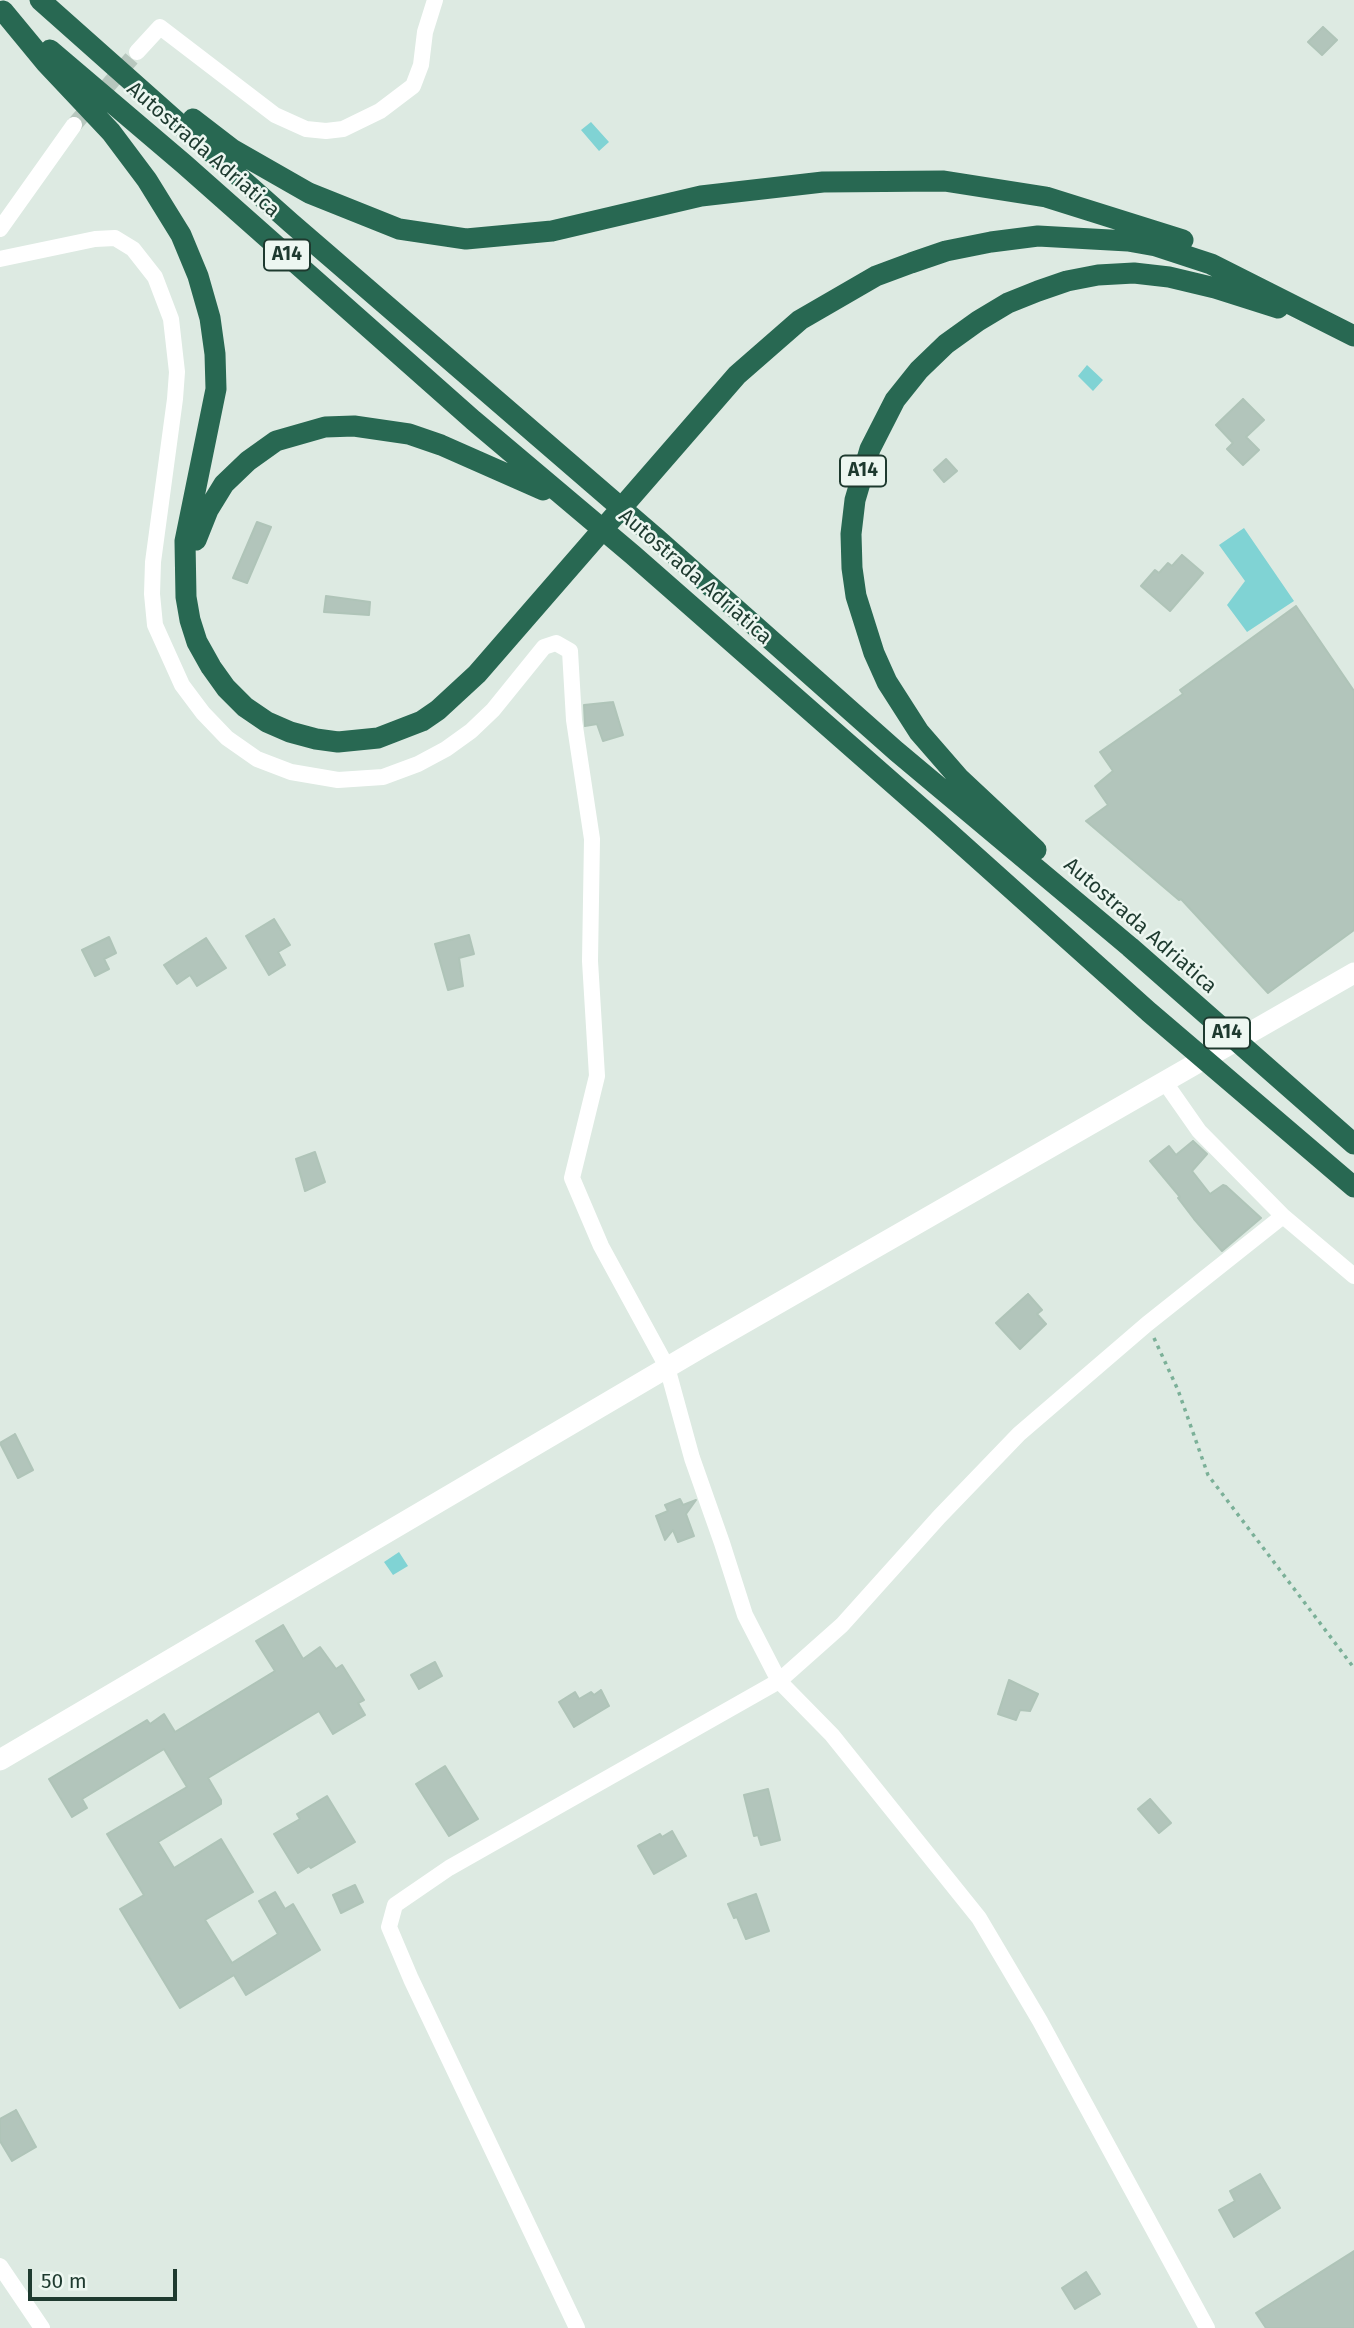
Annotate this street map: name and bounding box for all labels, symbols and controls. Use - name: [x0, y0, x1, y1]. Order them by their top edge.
- street label: Autostrada Adriatica: [121, 77, 285, 223]
- road number: A14: [264, 240, 310, 270]
- road number: A14: [840, 456, 886, 486]
- street label: Autostrada Adriatica: [613, 504, 777, 650]
- street label: Autostrada Adriatica: [1058, 853, 1222, 999]
- road number: A14: [1204, 1018, 1250, 1049]
- scale bar: [32, 2254, 180, 2298]
- text: 50 m: [41, 2268, 87, 2294]

